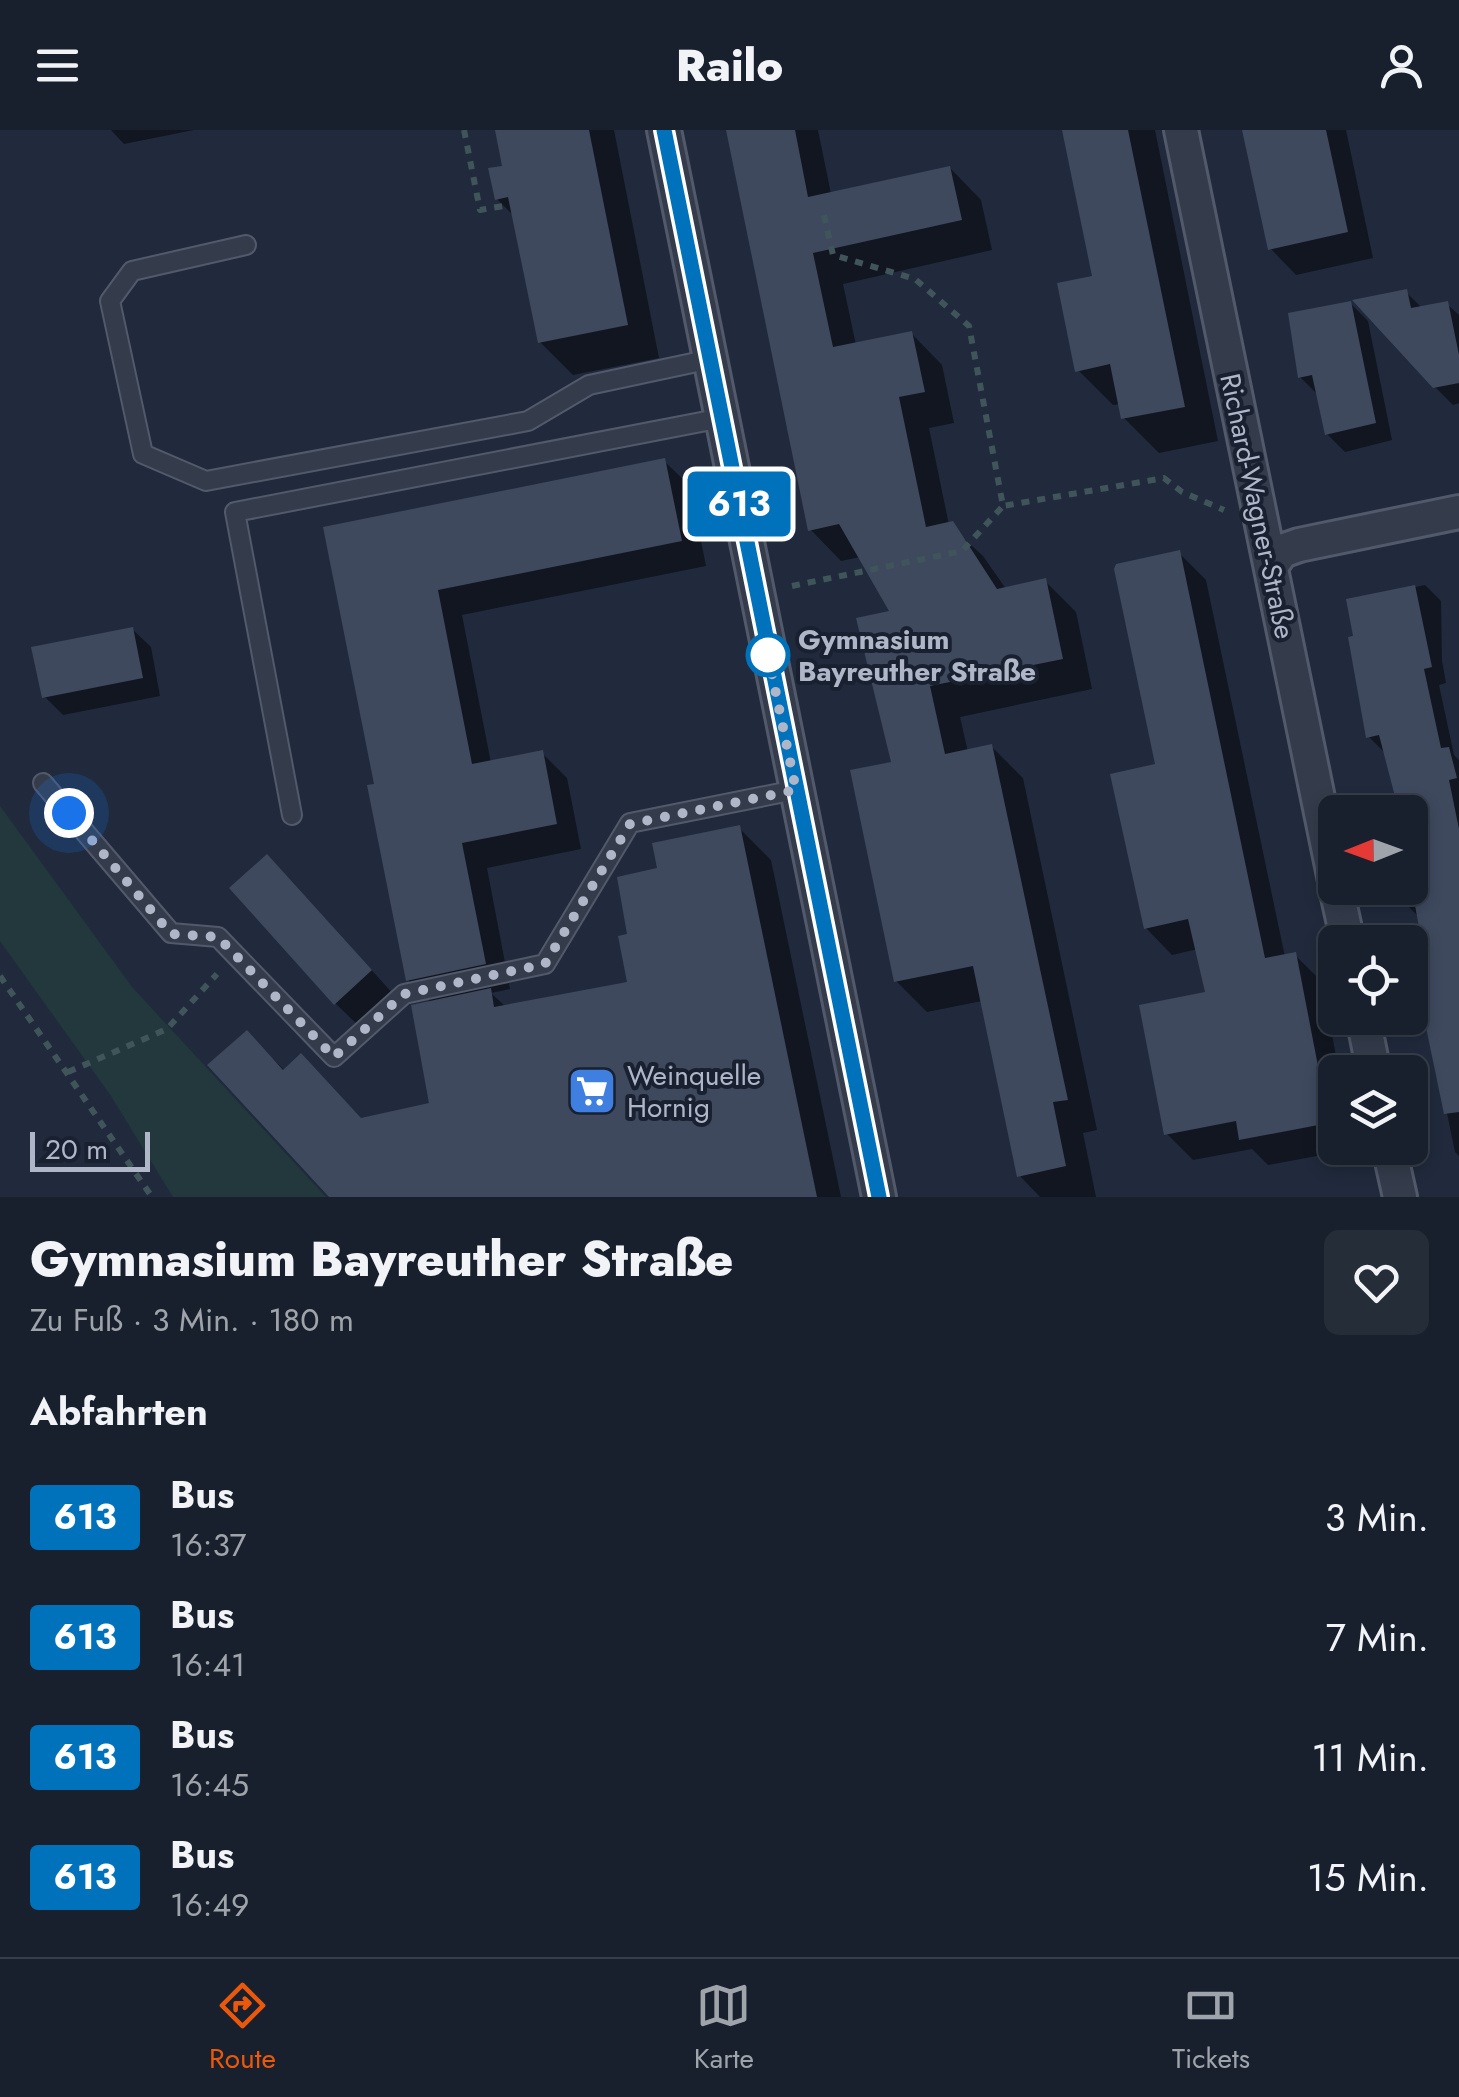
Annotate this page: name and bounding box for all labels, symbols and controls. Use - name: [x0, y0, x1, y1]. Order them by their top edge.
- text: Railo: [676, 33, 783, 98]
- icon: menu: [30, 38, 85, 93]
- icon: person: [1374, 38, 1429, 93]
- street label: Richard-Wagner-Straße: [1209, 370, 1306, 643]
- line badge: 613: [682, 472, 796, 536]
- text: 613: [708, 479, 770, 529]
- place label: Gymnasium Bayreuther Straße: [798, 619, 1036, 692]
- marker: Gymnasium Bayreuther Straße: [747, 634, 789, 676]
- your location: [44, 788, 94, 838]
- north arrow: [1318, 795, 1428, 905]
- map controls: [1318, 795, 1428, 1165]
- button: locate: [1318, 925, 1428, 1035]
- place label: Weinquelle Hornig: [627, 1055, 761, 1128]
- button: layers: [1318, 1055, 1428, 1165]
- supermarket icon: Weinquelle Hornig: [566, 1065, 618, 1117]
- scale bar: [30, 1127, 150, 1172]
- text: 20 m: [45, 1129, 108, 1170]
- text: Gymnasium Bayreuther Straße: [30, 1225, 733, 1294]
- button: heart: [1324, 1230, 1429, 1335]
- text: Zu Fuß · 3 Min. · 180 m: [30, 1297, 354, 1343]
- text: Abfahrten: [30, 1384, 208, 1439]
- text: Bus: [170, 1467, 234, 1522]
- text: 3 Min.: [1325, 1490, 1429, 1545]
- text: 613: [54, 1492, 116, 1542]
- text: 16:37: [170, 1522, 246, 1568]
- text: Bus: [170, 1587, 234, 1642]
- text: 7 Min.: [1326, 1610, 1429, 1665]
- text: 613: [54, 1612, 116, 1662]
- text: 16:41: [170, 1642, 246, 1688]
- text: Bus: [170, 1707, 234, 1762]
- text: 11 Min.: [1311, 1730, 1429, 1785]
- text: 613: [54, 1732, 116, 1782]
- text: 16:45: [170, 1762, 249, 1808]
- text: Bus: [170, 1827, 234, 1882]
- text: 15 Min.: [1307, 1850, 1429, 1905]
- text: 613: [54, 1852, 116, 1902]
- text: 16:49: [170, 1882, 250, 1928]
- tab: Route: [209, 1978, 276, 2079]
- tab: Karte: [694, 1978, 754, 2079]
- tab: Tickets: [1172, 1978, 1250, 2079]

